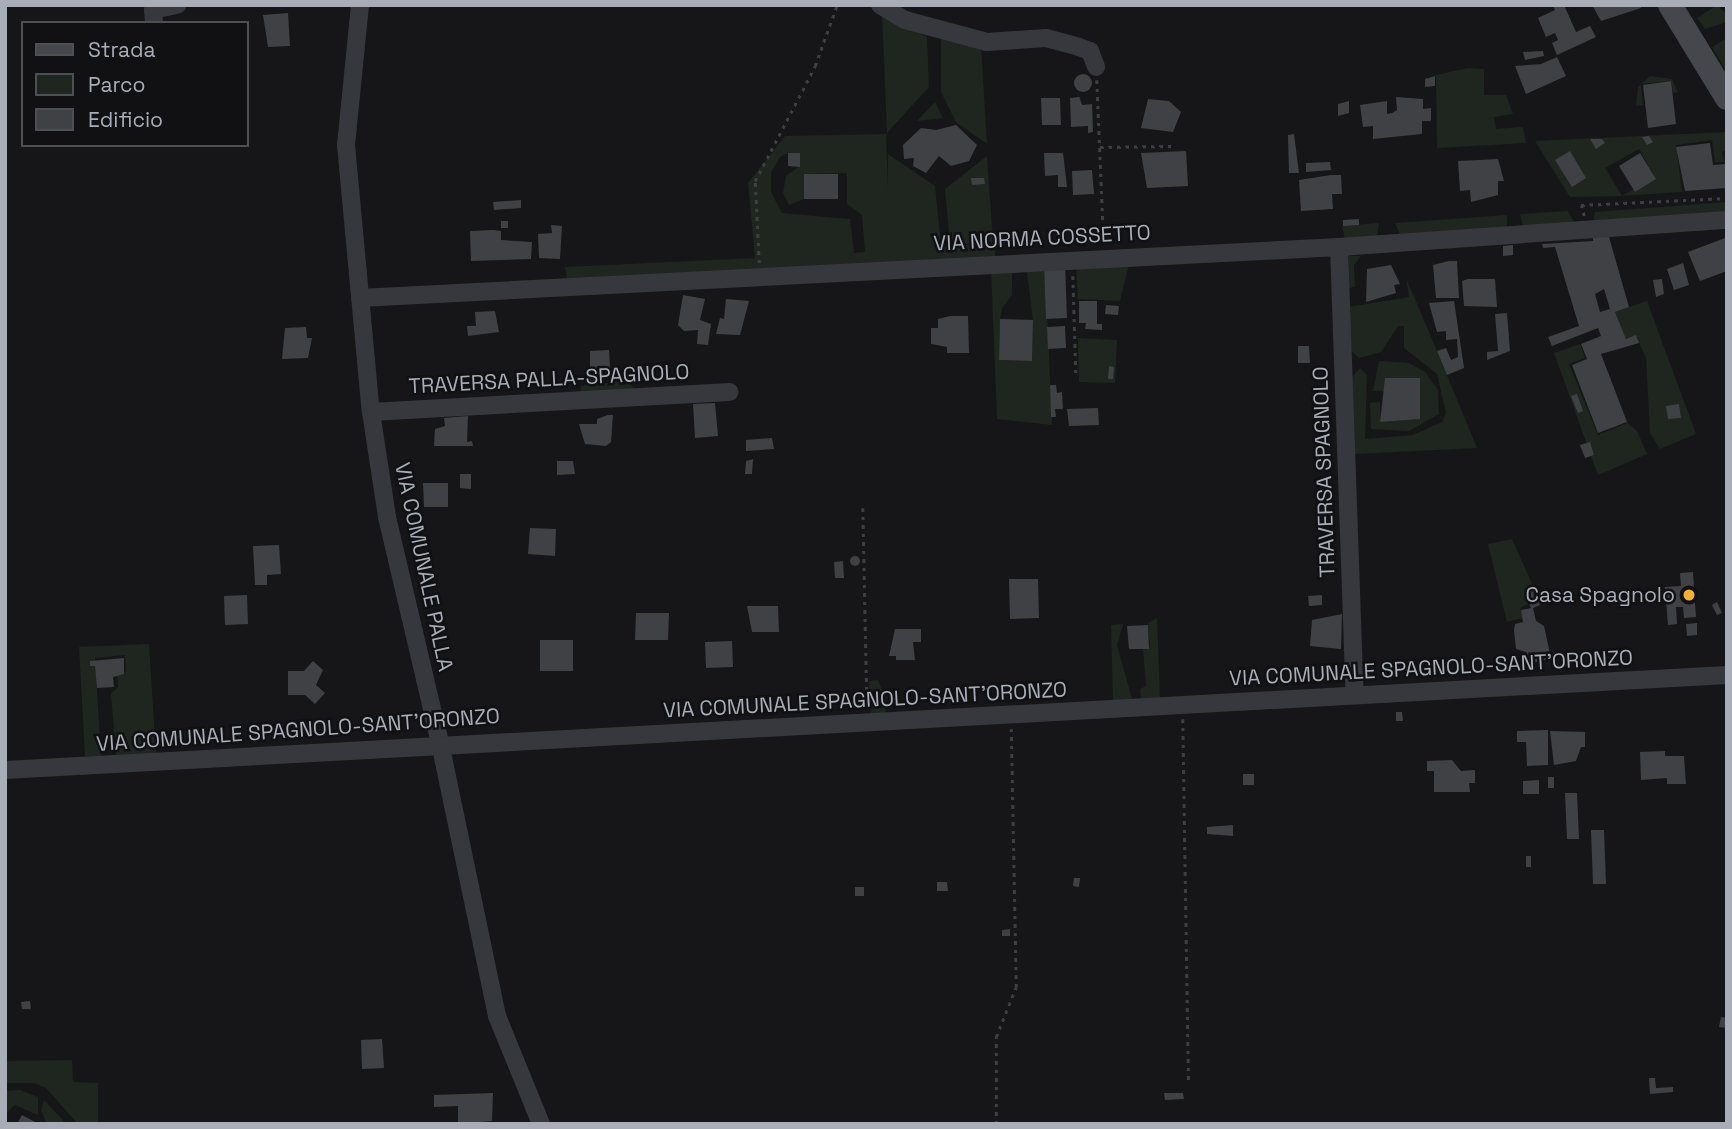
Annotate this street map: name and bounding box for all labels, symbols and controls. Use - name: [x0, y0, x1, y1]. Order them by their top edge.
- legend: [21, 21, 248, 147]
- text: Strada: [88, 36, 155, 63]
- text: Parco: [88, 71, 146, 98]
- text: Edificio: [88, 106, 163, 133]
- street label: VIA NORMA COSSETTO: [932, 220, 1152, 256]
- street label: TRAVERSA PALLA-SPAGNOLO: [408, 359, 690, 399]
- street label: TRAVERSA SPAGNOLO: [1308, 366, 1340, 578]
- street label: VIA COMUNALE PALLA: [390, 460, 458, 674]
- place label: Casa Spagnolo: [1525, 582, 1675, 608]
- marker: Casa Spagnolo: [1681, 587, 1697, 603]
- street label: VIA COMUNALE SPAGNOLO-SANT'ORONZO: [1228, 645, 1634, 691]
- street label: VIA COMUNALE SPAGNOLO-SANT'ORONZO: [662, 677, 1068, 723]
- street label: VIA COMUNALE SPAGNOLO-SANT'ORONZO: [95, 703, 501, 757]

